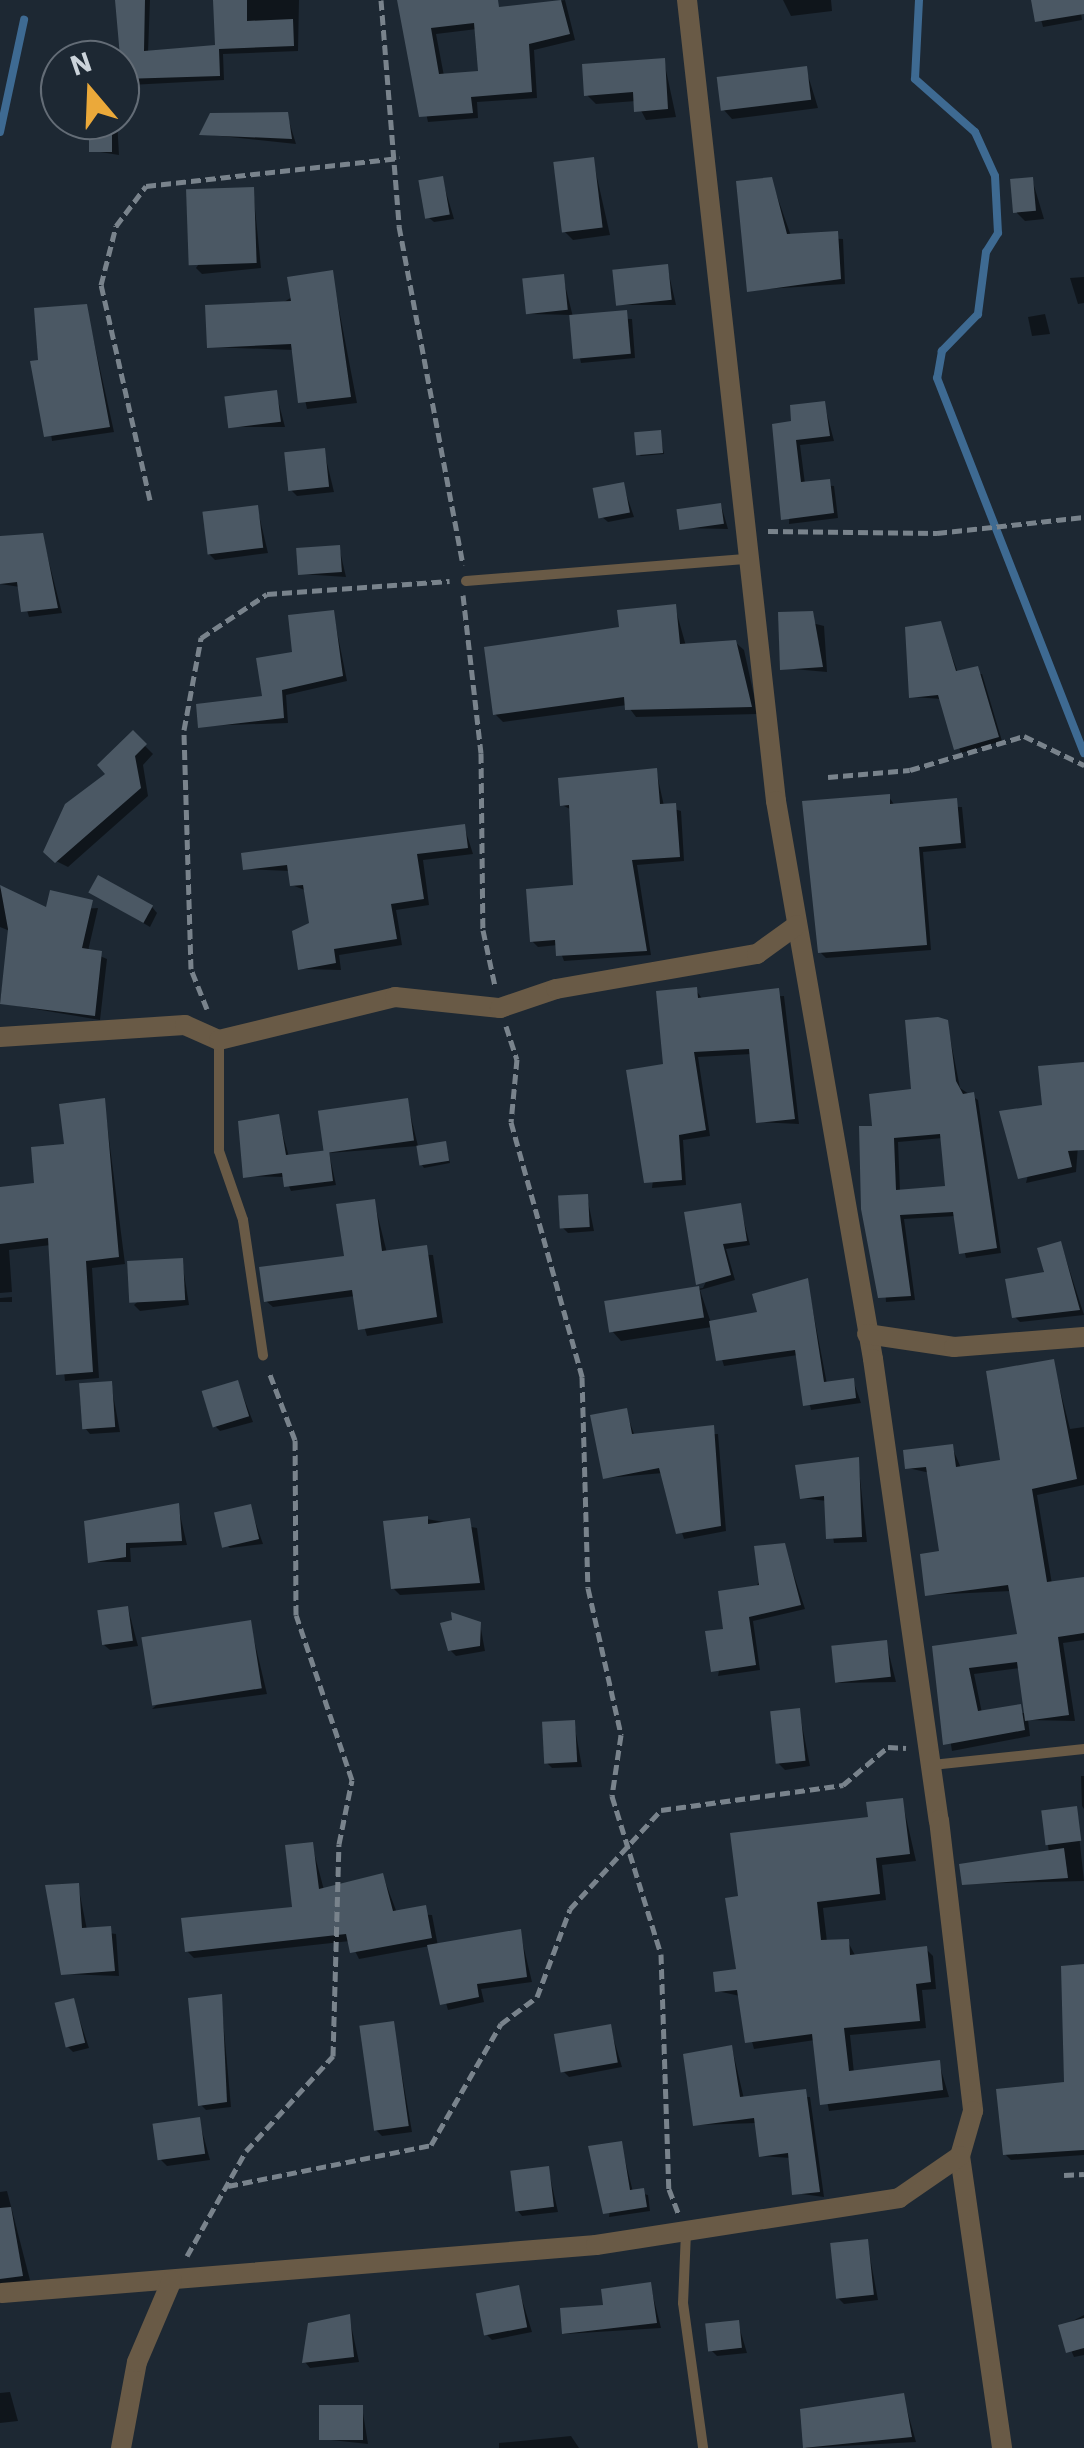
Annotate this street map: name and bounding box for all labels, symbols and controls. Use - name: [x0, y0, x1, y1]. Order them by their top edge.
- north arrow: [40, 40, 140, 140]
- text: N: [65, 42, 96, 84]

